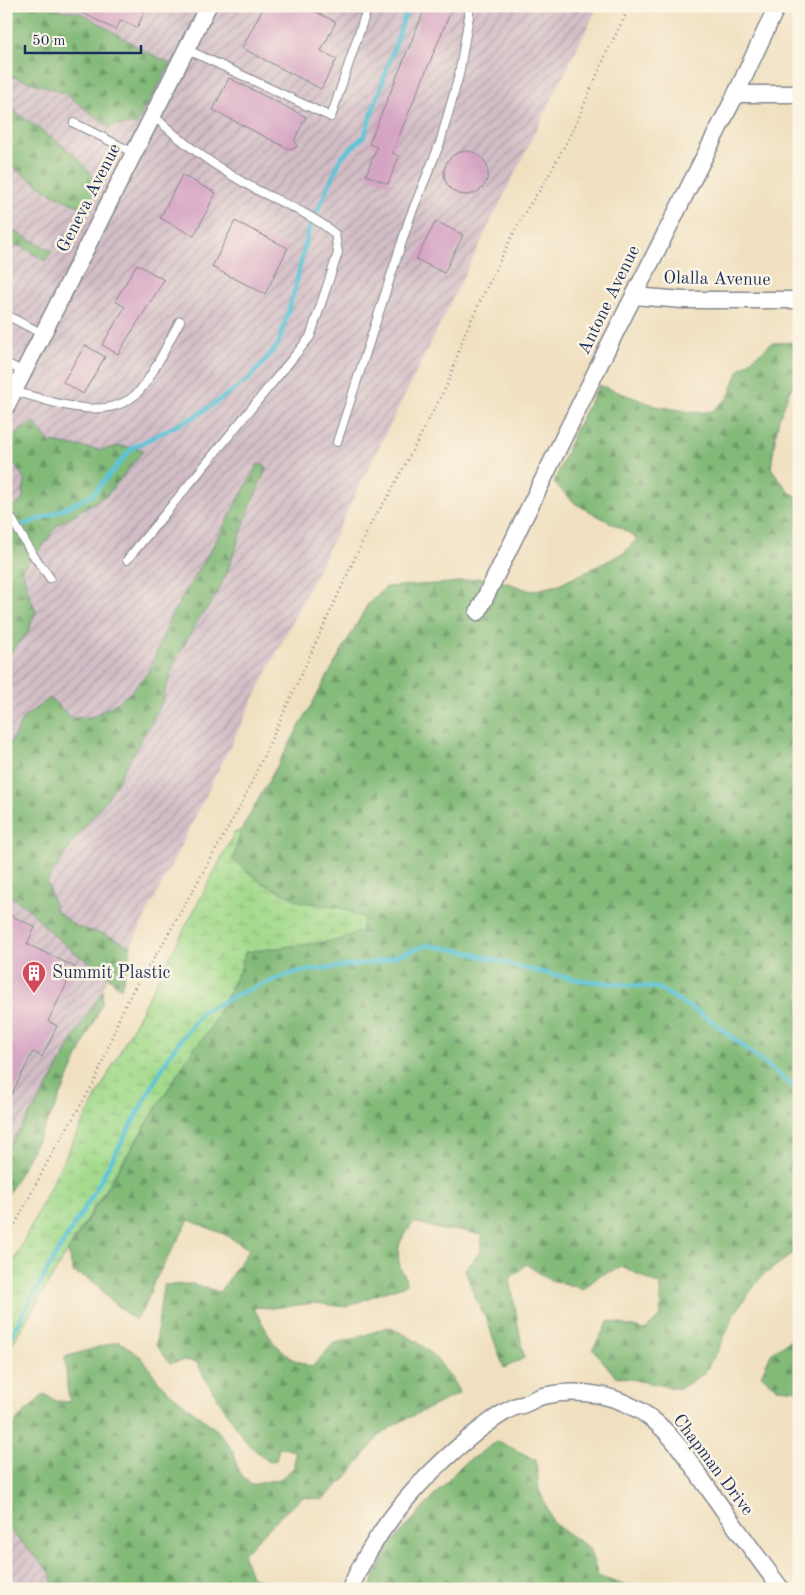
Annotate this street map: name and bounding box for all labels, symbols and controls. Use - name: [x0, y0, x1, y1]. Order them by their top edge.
- scale bar: [25, 22, 141, 54]
- text: 50 m: [32, 34, 66, 49]
- street label: Geneva Avenue: [54, 141, 124, 255]
- street label: Antone Avenue: [575, 243, 643, 357]
- street label: Olalla Avenue: [663, 269, 771, 289]
- building icon: Summit Plastic: [21, 960, 47, 994]
- place label: Summit Plastic: [52, 964, 171, 982]
- street label: Chapman Drive: [669, 1411, 757, 1519]

